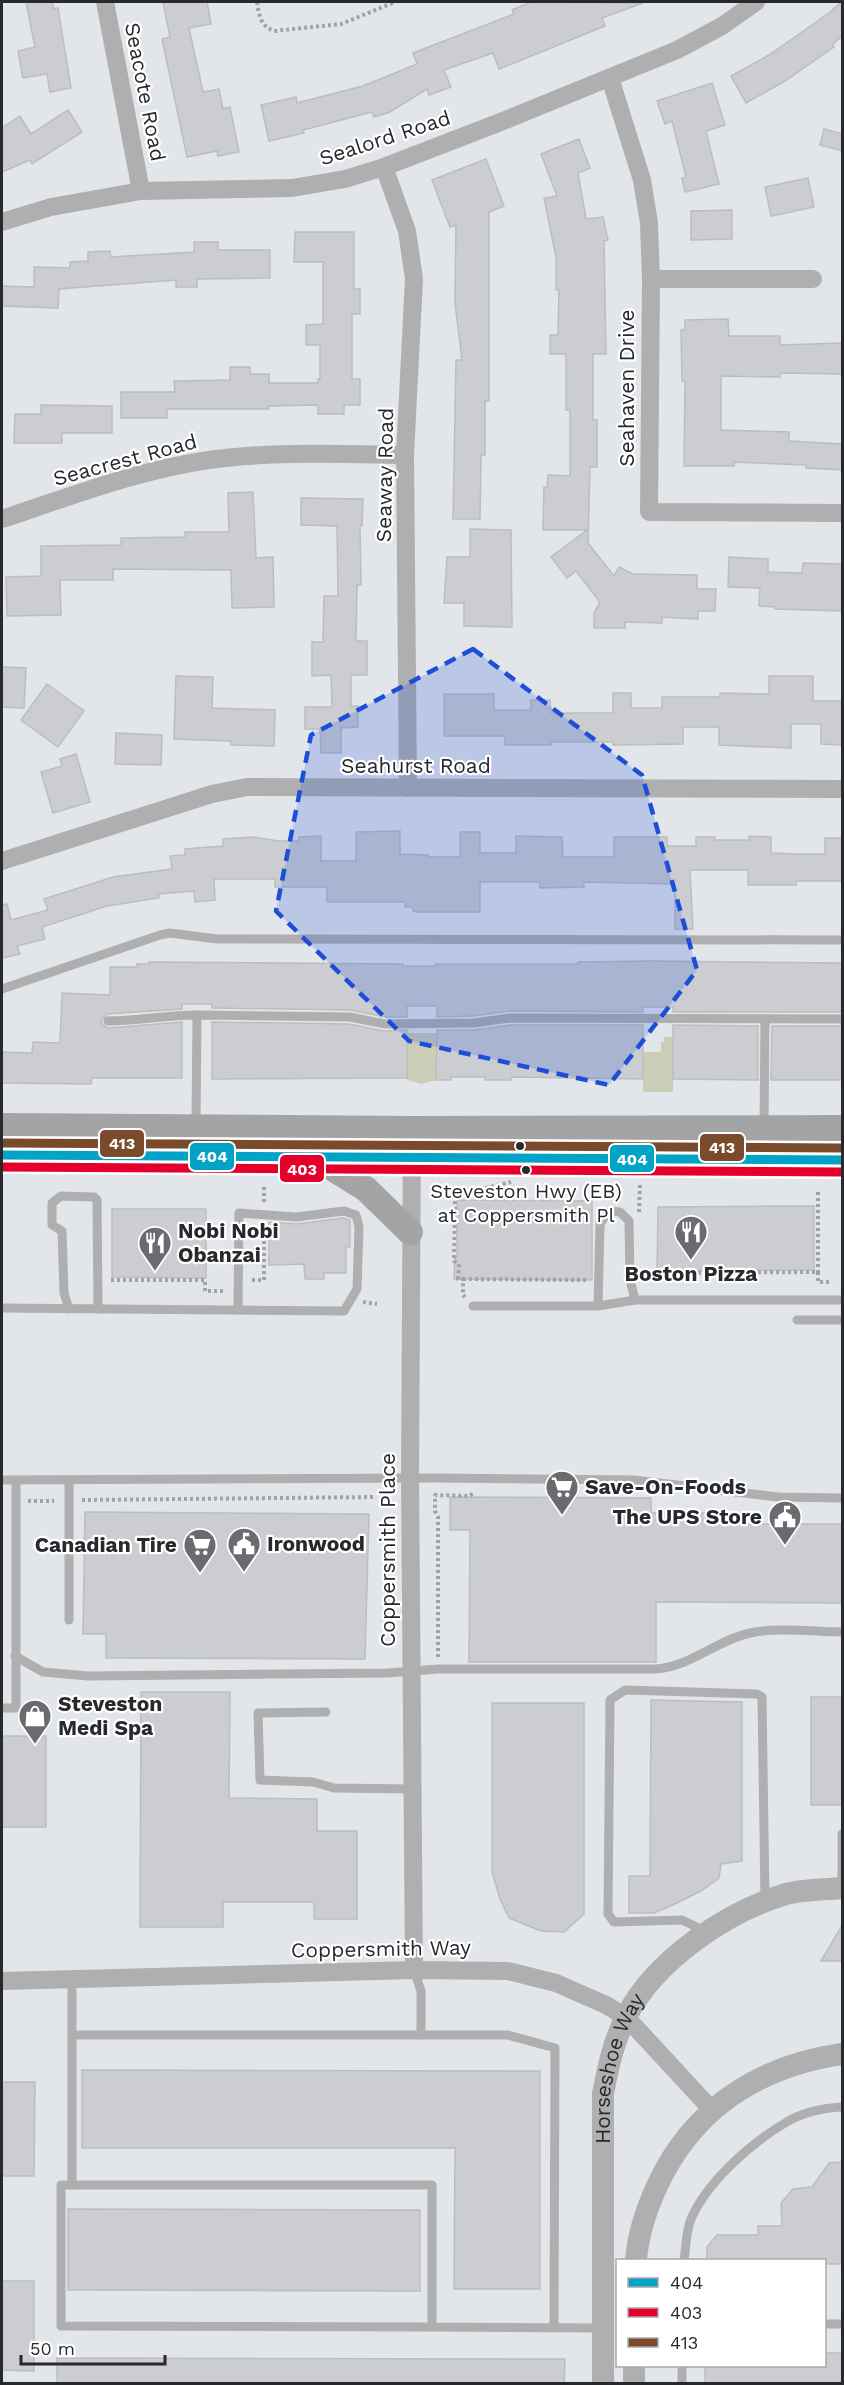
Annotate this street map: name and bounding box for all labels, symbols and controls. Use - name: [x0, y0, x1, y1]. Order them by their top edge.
- street label: Seacote Road: [120, 20, 171, 163]
- street label: Sealord Road: [316, 105, 454, 170]
- street label: Seahaven Drive: [614, 309, 639, 467]
- street label: Seaway Road: [371, 407, 398, 542]
- street label: Seacrest Road: [50, 428, 200, 491]
- street label: Seahurst Road: [341, 753, 491, 778]
- line badge: 413: [99, 1129, 145, 1158]
- line badge: 413: [699, 1133, 745, 1162]
- text: 413: [109, 1134, 135, 1153]
- text: 413: [709, 1138, 735, 1157]
- unlabelled marker: [514, 1140, 526, 1152]
- line badge: 404: [189, 1142, 235, 1171]
- line badge: 404: [609, 1144, 655, 1173]
- text: 404: [197, 1147, 227, 1166]
- text: 404: [617, 1150, 647, 1169]
- line badge: 403: [279, 1154, 325, 1183]
- text: 403: [287, 1160, 317, 1179]
- marker: Steveston Hwy (EB) at Coppersmith Pl: [520, 1164, 532, 1176]
- place label: Steveston Hwy (EB) at Coppersmith Pl: [430, 1179, 622, 1227]
- restaurant icon: Boston Pizza: [673, 1214, 709, 1261]
- place label: Nobi Nobi Obanzai: [178, 1218, 279, 1267]
- restaurant icon: Nobi Nobi Obanzai: [137, 1225, 173, 1272]
- place label: Boston Pizza: [625, 1261, 758, 1286]
- street label: Coppersmith Place: [375, 1453, 400, 1647]
- supermarket icon: Save-On-Foods: [544, 1469, 580, 1516]
- place label: Save-On-Foods: [585, 1474, 746, 1499]
- public building icon: The UPS Store: [767, 1499, 803, 1546]
- place label: The UPS Store: [612, 1504, 762, 1529]
- public building icon: Ironwood: [226, 1526, 262, 1573]
- supermarket icon: Canadian Tire: [182, 1527, 218, 1574]
- place label: Ironwood: [267, 1531, 365, 1556]
- place label: Canadian Tire: [35, 1532, 177, 1557]
- place label: Steveston Medi Spa: [58, 1691, 162, 1740]
- shop icon: Steveston Medi Spa: [17, 1698, 53, 1745]
- street label: Coppersmith Way: [291, 1934, 471, 1963]
- street label: Horseshoe Way: [590, 1988, 649, 2144]
- legend: [616, 2259, 826, 2367]
- text: 404: [670, 2272, 703, 2293]
- text: 403: [670, 2302, 702, 2323]
- scale bar: [21, 2328, 165, 2366]
- text: 413: [670, 2332, 698, 2353]
- text: 50 m: [30, 2338, 75, 2359]

